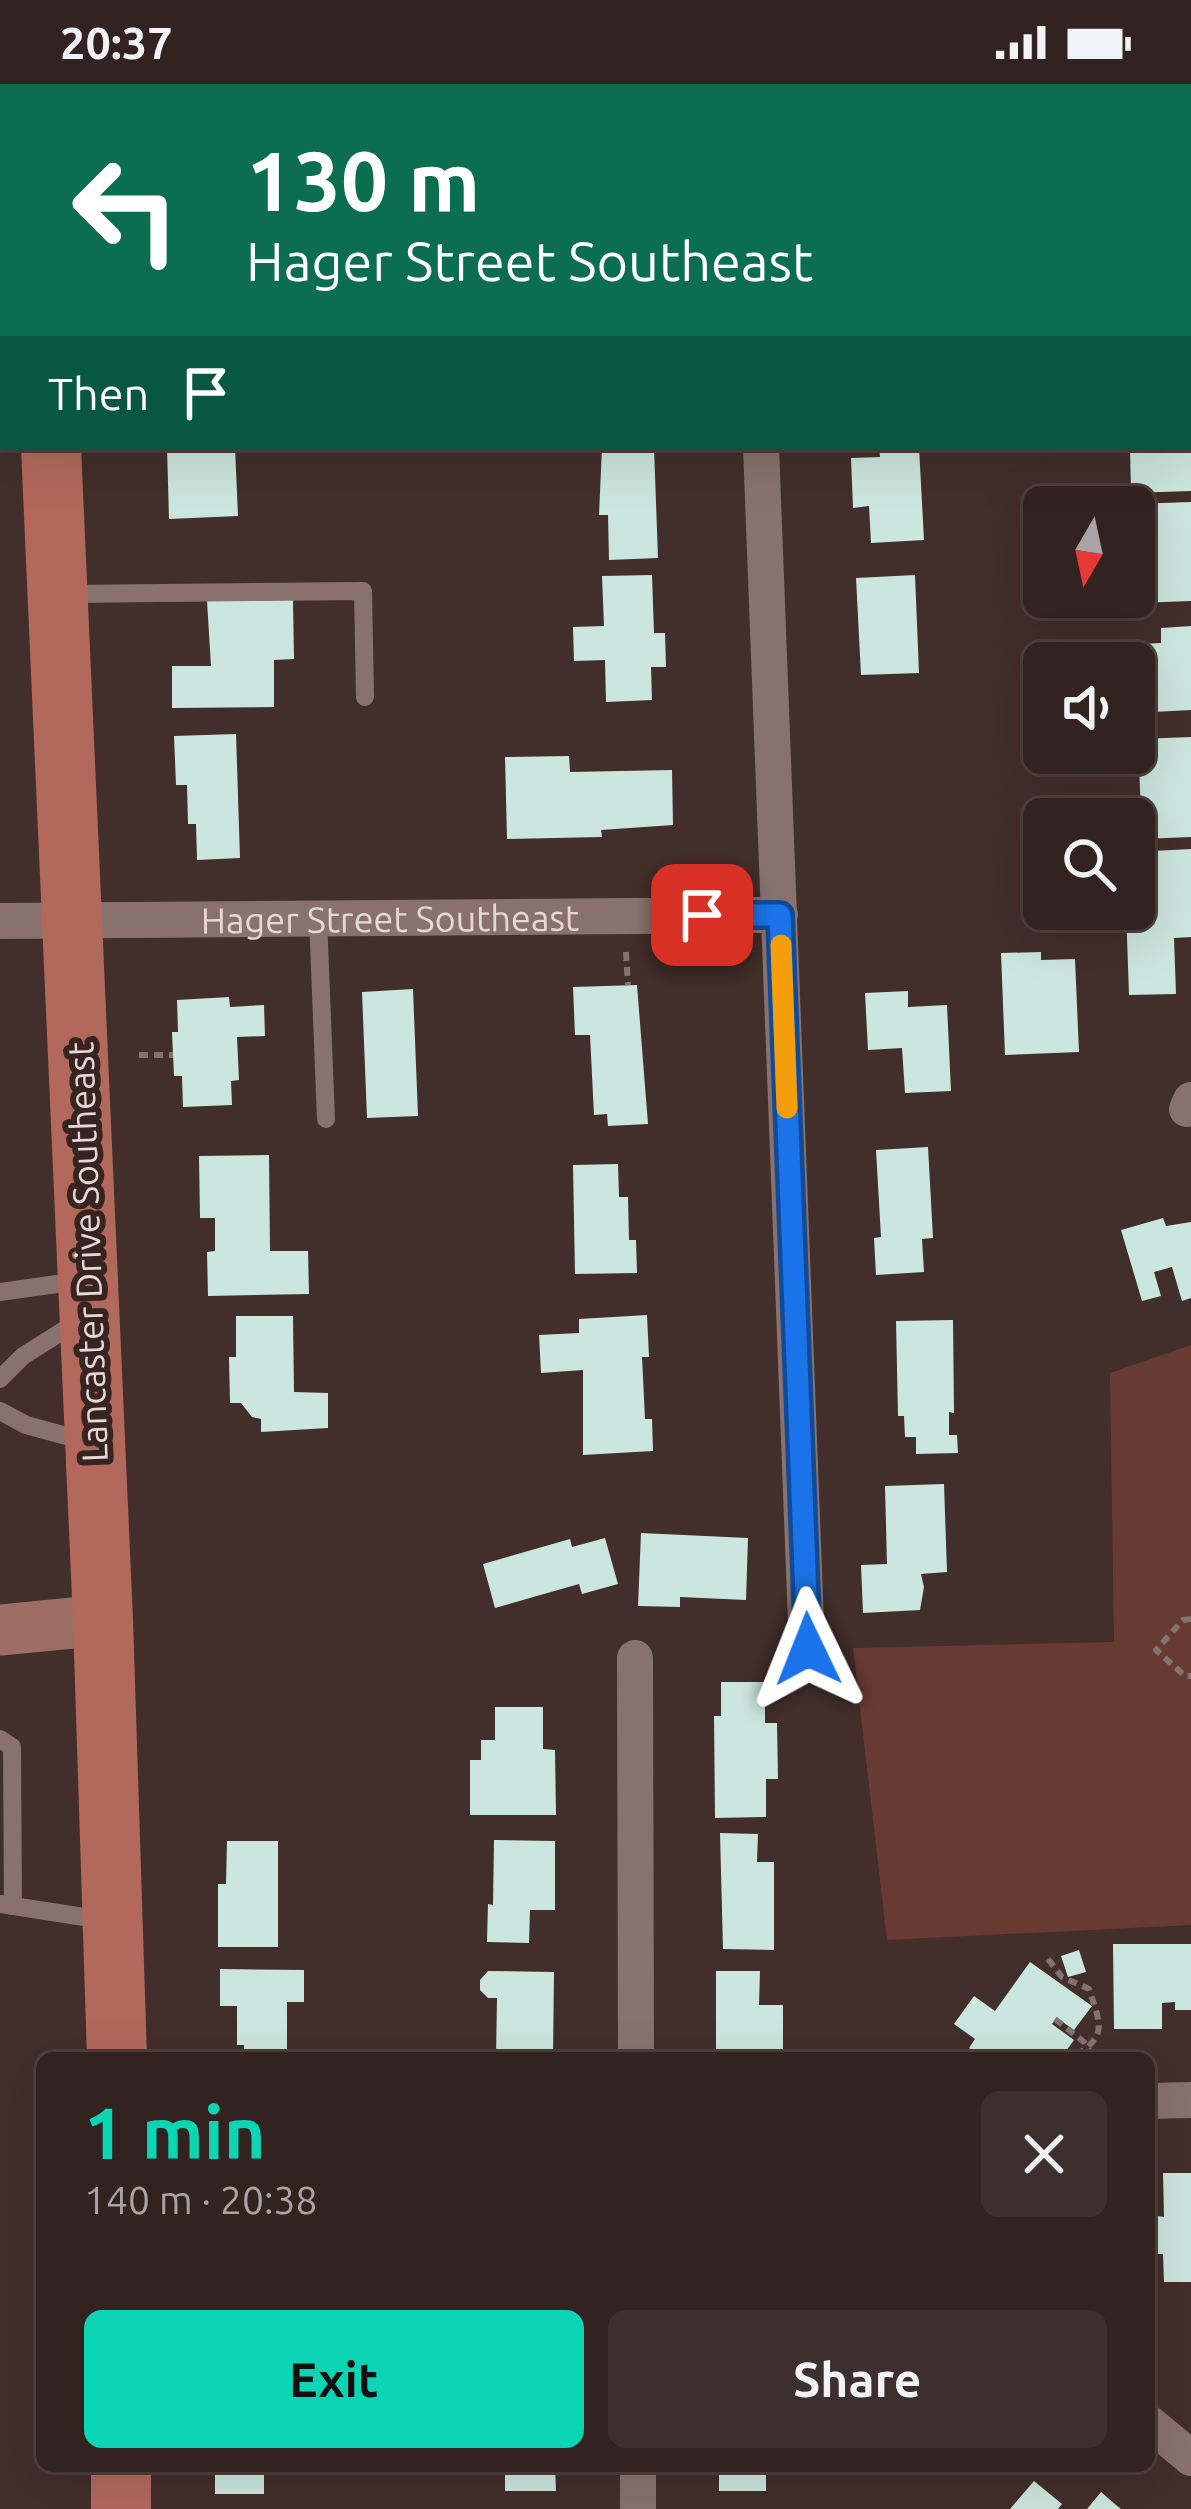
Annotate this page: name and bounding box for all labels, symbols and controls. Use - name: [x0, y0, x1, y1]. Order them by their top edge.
- text: 20:37: [60, 17, 173, 68]
- icon: left: [48, 132, 204, 288]
- text: 130 m: [246, 133, 480, 227]
- text: Hager Street Southeast: [246, 231, 813, 291]
- icon: arrive: [173, 360, 239, 426]
- text: Then: [48, 368, 149, 419]
- north arrow: [1023, 486, 1155, 618]
- map controls: [1023, 486, 1155, 930]
- button: sound: [1023, 642, 1155, 774]
- button: search: [1023, 798, 1155, 930]
- pin: [651, 864, 753, 966]
- icon: arrive: [669, 882, 735, 948]
- street label: Hager Street Southeast: [201, 896, 579, 940]
- street label: Lancaster Drive Southeast: [59, 1041, 115, 1463]
- position arrow: [745, 1586, 871, 1712]
- button: close: [981, 2091, 1107, 2217]
- text: 1 min: [84, 2092, 266, 2173]
- text: 140 m · 20:38: [84, 2178, 318, 2221]
- button: Exit: [84, 2310, 584, 2448]
- button: Share: [608, 2310, 1107, 2448]

